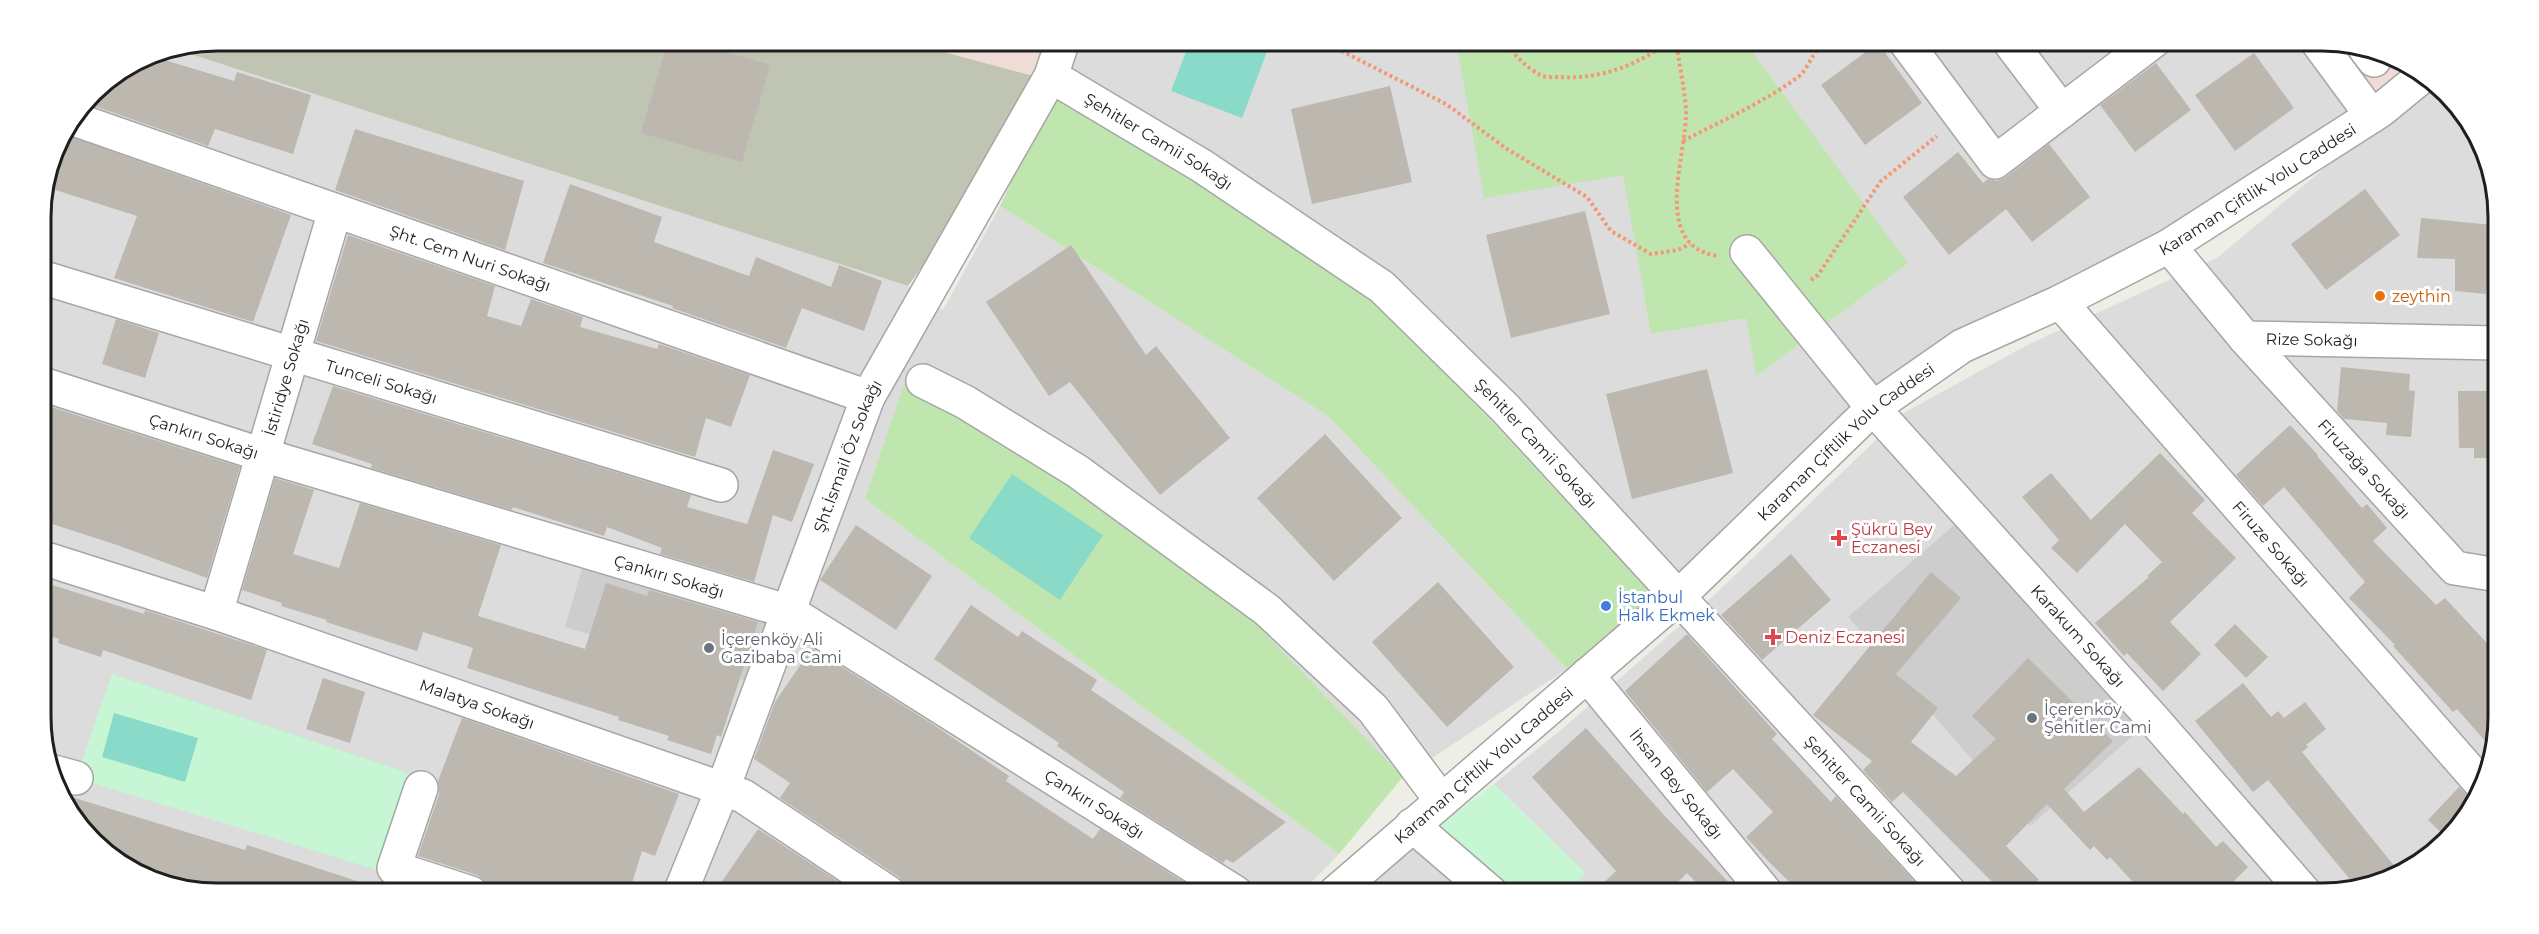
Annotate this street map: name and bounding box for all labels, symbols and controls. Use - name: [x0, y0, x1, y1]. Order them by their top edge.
- street label: Şehitler Camii Sokağı: [1081, 89, 1237, 194]
- street label: Karaman Çiftlik Yolu Caddesi: [2156, 119, 2359, 259]
- street label: Şht. Cem Nuri Sokağı: [387, 221, 553, 295]
- place label: zeythin: [2392, 287, 2451, 306]
- marker: zeythin: [2373, 289, 2387, 303]
- street label: İstiridye Sokağı: [260, 316, 312, 438]
- street label: Rize Sokağı: [2266, 329, 2358, 350]
- street label: Tunceli Sokağı: [323, 355, 440, 407]
- street label: Karaman Çiftlik Yolu Caddesi: [1753, 359, 1938, 525]
- street label: Şehitler Camii Sokağı: [1471, 374, 1601, 512]
- street label: Şht.İsmail Öz Sokağı: [809, 376, 886, 535]
- street label: Çankırı Sokağı: [147, 409, 261, 462]
- street label: Firuzağa Sokağı: [2314, 415, 2414, 522]
- street label: Firuze Sokağı: [2229, 497, 2314, 590]
- place label: Şükrü Bey Eczanesi: [1851, 520, 1933, 557]
- marker: Şükrü Bey Eczanesi: [1832, 531, 1846, 545]
- street label: Çankırı Sokağı: [612, 551, 727, 601]
- street label: Karakum Sokağı: [2027, 581, 2129, 691]
- place label: İstanbul Halk Ekmek: [1618, 588, 1715, 625]
- marker: İstanbul Halk Ekmek: [1599, 599, 1613, 613]
- place label: Deniz Eczanesi: [1785, 628, 1905, 647]
- place label: İçerenköy Ali Gazibaba Cami: [721, 630, 842, 667]
- marker: Deniz Eczanesi: [1766, 630, 1780, 644]
- marker: İçerenköy Ali Gazibaba Cami: [702, 641, 716, 655]
- street label: Malatya Sokağı: [417, 675, 537, 732]
- street label: Karaman Çiftlik Yolu Caddesi: [1390, 683, 1577, 847]
- place label: İçerenköy Şehitler Cami: [2044, 700, 2152, 737]
- marker: İçerenköy Şehitler Cami: [2025, 711, 2039, 725]
- street label: İhsan Bey Sokağı: [1626, 725, 1727, 843]
- street label: Şehitler Camii Sokağı: [1801, 731, 1930, 870]
- street label: Çankırı Sokağı: [1041, 765, 1148, 842]

